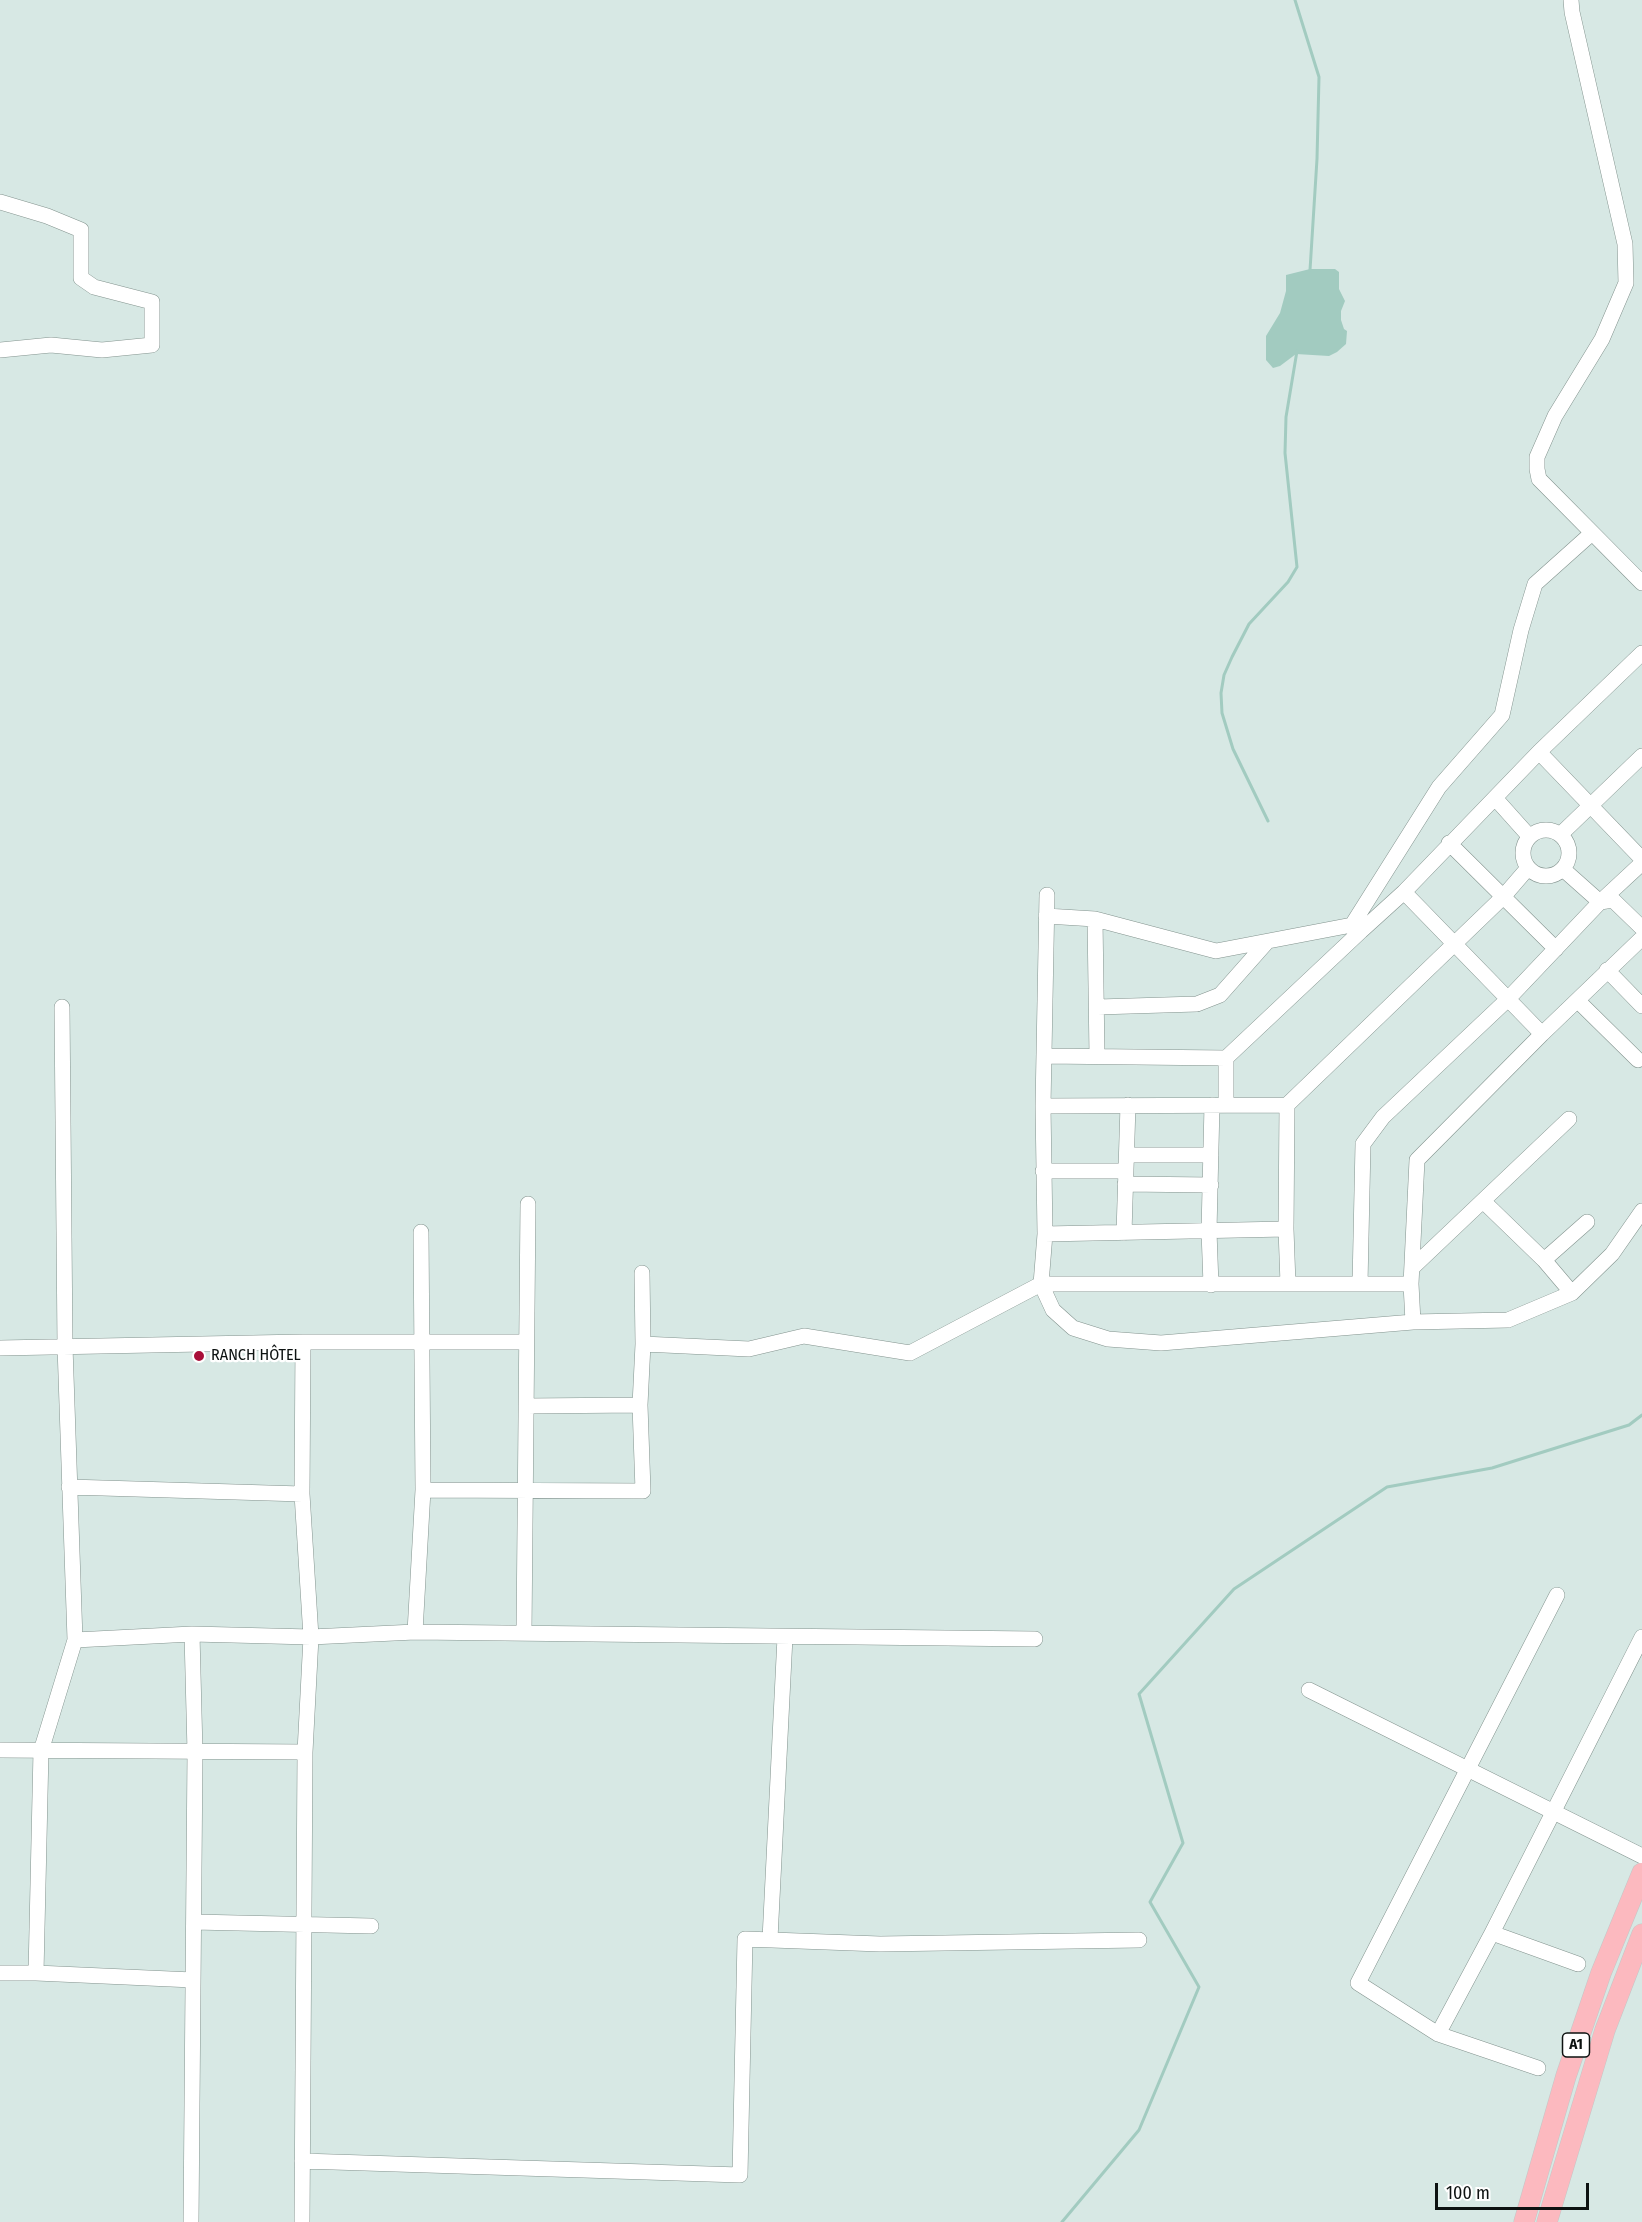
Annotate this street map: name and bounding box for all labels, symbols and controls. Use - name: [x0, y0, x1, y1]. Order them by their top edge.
- place label: RANCH HÔTEL: [211, 1346, 301, 1366]
- marker: RANCH HÔTEL: [192, 1349, 206, 1363]
- road number: A1: [1562, 2033, 1590, 2057]
- scale bar: [1438, 2171, 1592, 2209]
- text: 100 m: [1446, 2182, 1490, 2204]

